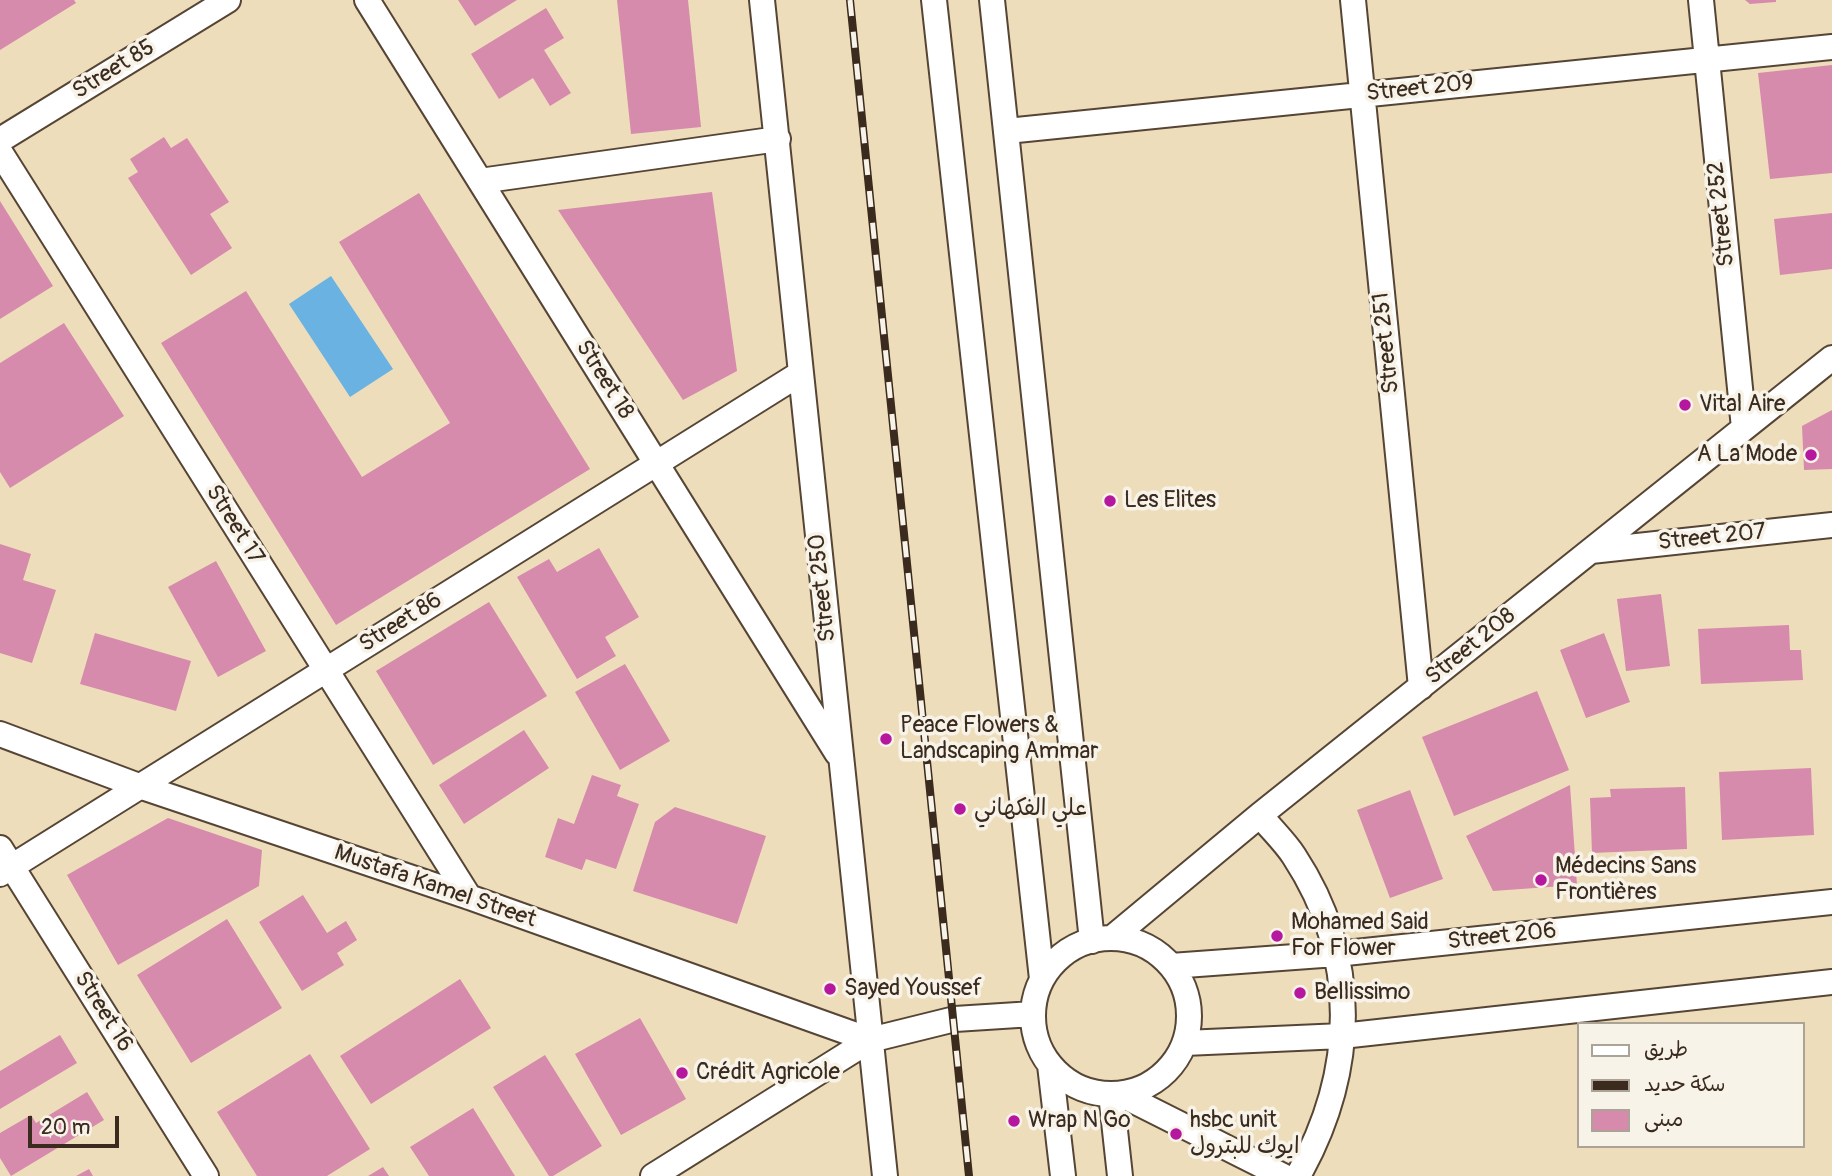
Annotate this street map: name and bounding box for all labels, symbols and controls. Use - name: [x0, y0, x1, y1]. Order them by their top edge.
- street label: Street 85: [68, 34, 160, 106]
- street label: Street 209: [1365, 70, 1475, 108]
- street label: Street 252: [1703, 160, 1741, 268]
- street label: Street 251: [1368, 291, 1406, 395]
- street label: Street 18: [569, 335, 639, 425]
- place label: Vital Aire: [1699, 391, 1785, 419]
- marker: Vital Aire: [1677, 397, 1693, 413]
- place label: A La Mode: [1697, 441, 1797, 469]
- marker: A La Mode: [1803, 447, 1819, 463]
- street label: Street 17: [199, 480, 269, 570]
- place label: Les Elites: [1124, 487, 1216, 515]
- marker: Les Elites: [1102, 493, 1118, 509]
- street label: Street 207: [1657, 519, 1767, 557]
- street label: Street 250: [804, 533, 842, 643]
- street label: Street 86: [355, 587, 447, 659]
- street label: Street 208: [1421, 602, 1521, 692]
- place label: Peace Flowers & Landscaping Ammar: [900, 712, 1098, 766]
- marker: Peace Flowers & Landscaping Ammar: [878, 731, 894, 747]
- place label: علي الفكهاني: [974, 795, 1087, 823]
- marker: علي الفكهاني: [952, 801, 968, 817]
- street label: Mustafa Kamel Street: [330, 839, 540, 935]
- place label: Médecins Sans Frontières: [1555, 853, 1696, 907]
- marker: Médecins Sans Frontières: [1533, 872, 1549, 888]
- place label: Mohamed Said For Flower: [1291, 909, 1429, 963]
- street label: Street 206: [1446, 918, 1558, 956]
- marker: Mohamed Said For Flower: [1269, 928, 1285, 944]
- street label: Street 16: [68, 967, 138, 1057]
- place label: Sayed Youssef: [844, 975, 982, 1003]
- place label: Bellissimo: [1314, 979, 1410, 1007]
- marker: Sayed Youssef: [822, 981, 838, 997]
- marker: Bellissimo: [1292, 985, 1308, 1001]
- legend: [1576, 1022, 1804, 1148]
- text: طريق: [1644, 1036, 1688, 1063]
- place label: Crédit Agricole: [696, 1059, 840, 1087]
- marker: Crédit Agricole: [674, 1065, 690, 1081]
- text: سكة حديد: [1644, 1071, 1725, 1098]
- scale bar: [32, 1102, 122, 1146]
- text: مبنى: [1644, 1106, 1683, 1133]
- place label: Wrap N Go: [1028, 1107, 1131, 1135]
- place label: hsbc unit ايوك للبترول: [1190, 1107, 1300, 1161]
- marker: Wrap N Go: [1006, 1113, 1022, 1129]
- text: 20 m: [41, 1114, 90, 1141]
- marker: hsbc unit ايوك للبترول: [1168, 1126, 1184, 1142]

